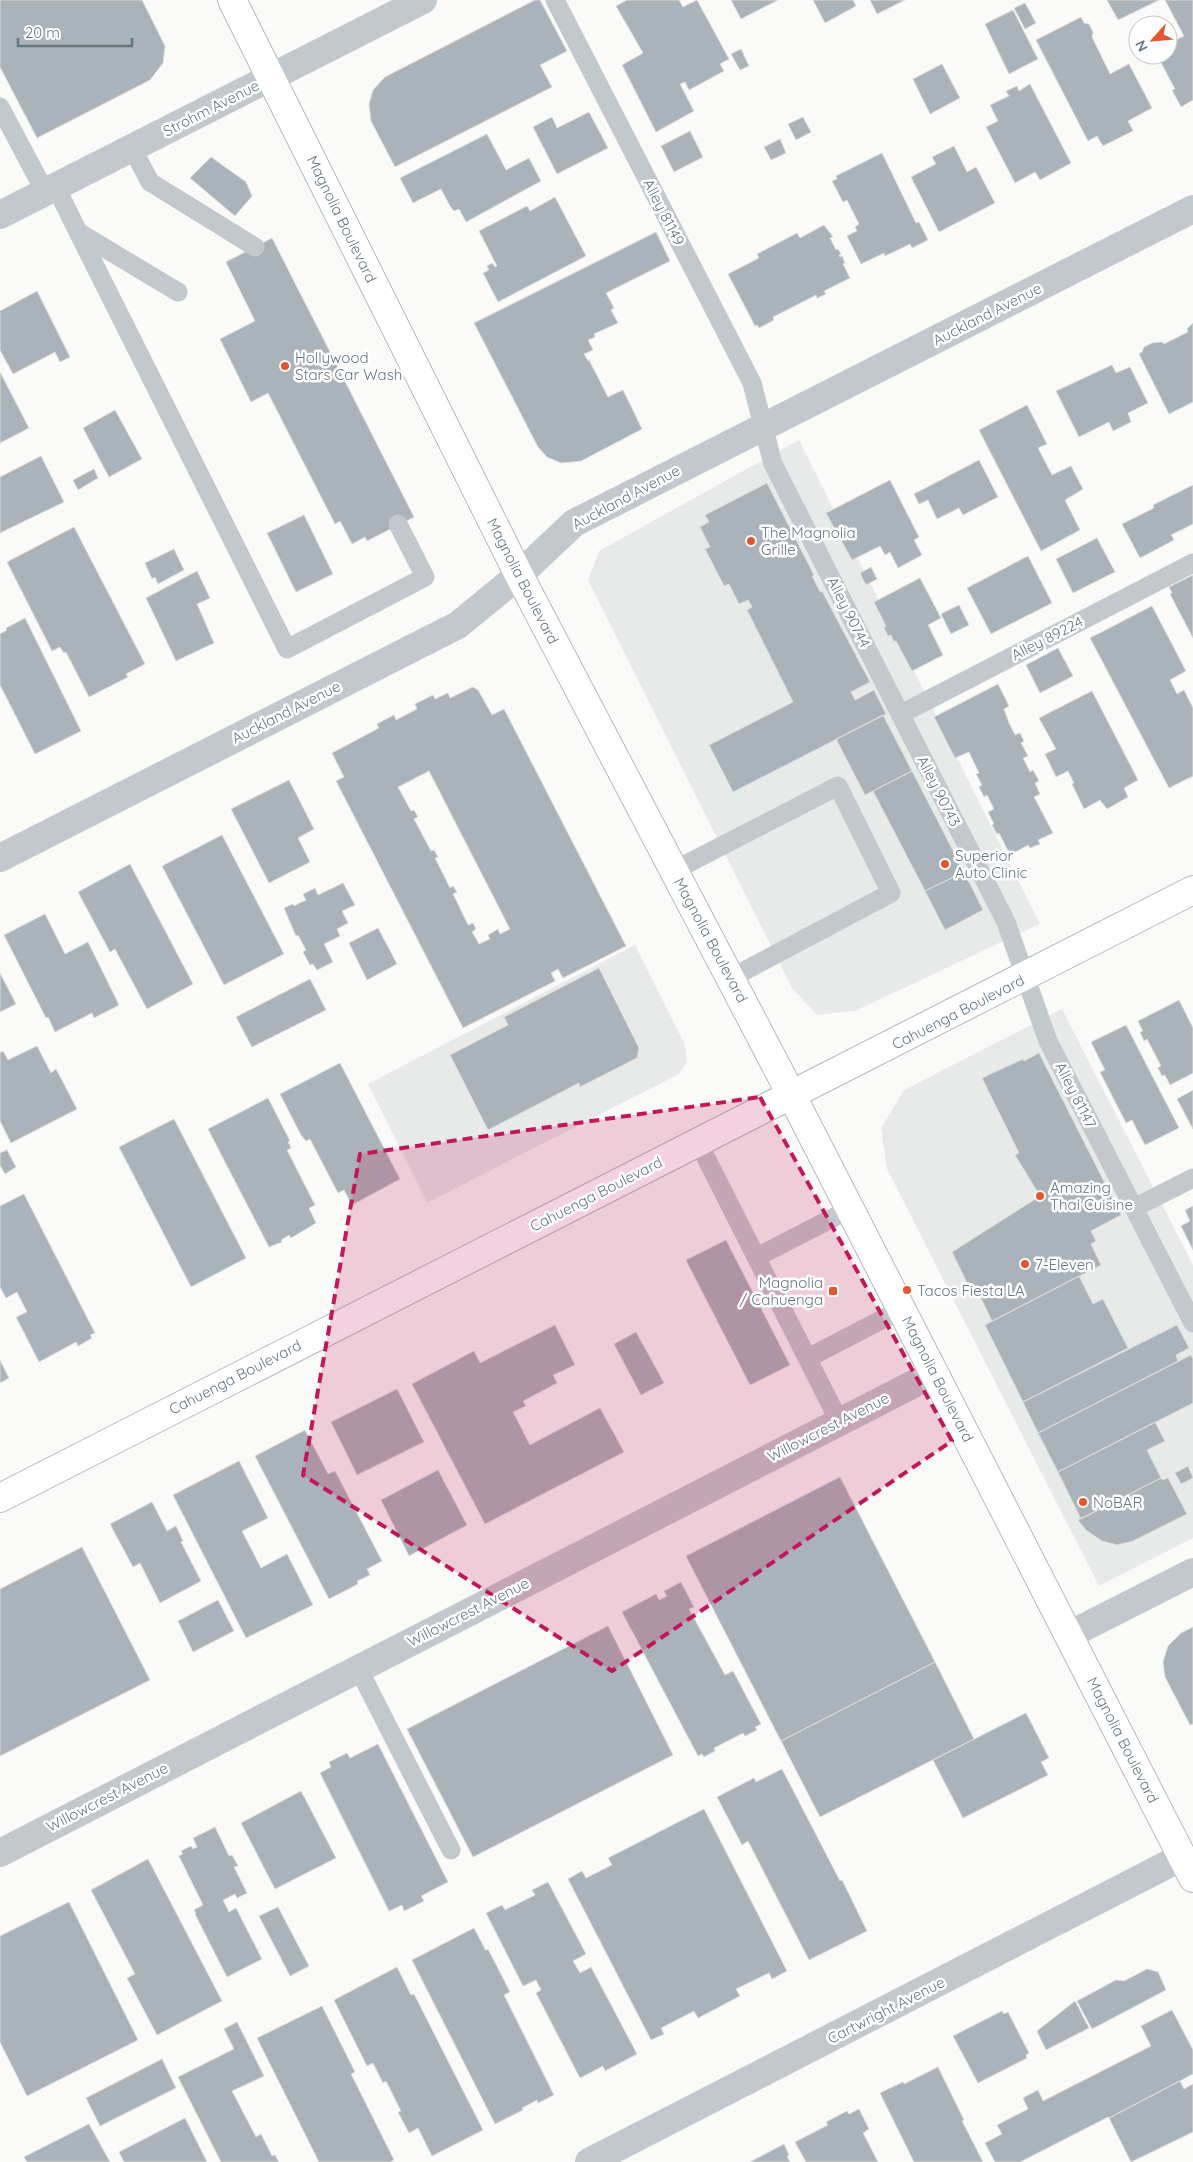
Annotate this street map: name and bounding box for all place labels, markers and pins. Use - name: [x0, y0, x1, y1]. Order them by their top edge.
- place label: Hollywood Stars Car Wash: [295, 348, 402, 384]
- marker: Hollywood Stars Car Wash: [279, 360, 291, 372]
- place label: The Magnolia Grille: [761, 523, 856, 559]
- marker: The Magnolia Grille: [745, 535, 757, 547]
- place label: Superior Auto Clinic: [955, 846, 1028, 882]
- marker: Superior Auto Clinic: [939, 858, 951, 870]
- place label: Amazing Thai Cuisine: [1050, 1178, 1133, 1214]
- marker: Amazing Thai Cuisine: [1034, 1190, 1046, 1202]
- place label: 7-Eleven: [1035, 1255, 1094, 1274]
- marker: 7-Eleven: [1019, 1258, 1031, 1270]
- place label: Magnolia / Cahuenga: [740, 1273, 823, 1309]
- place label: Tacos Fiesta LA: [917, 1281, 1025, 1300]
- marker: Tacos Fiesta LA: [901, 1284, 913, 1296]
- marker: Magnolia / Cahuenga: [827, 1285, 839, 1297]
- place label: NoBAR: [1093, 1493, 1143, 1512]
- marker: NoBAR: [1077, 1496, 1089, 1508]

